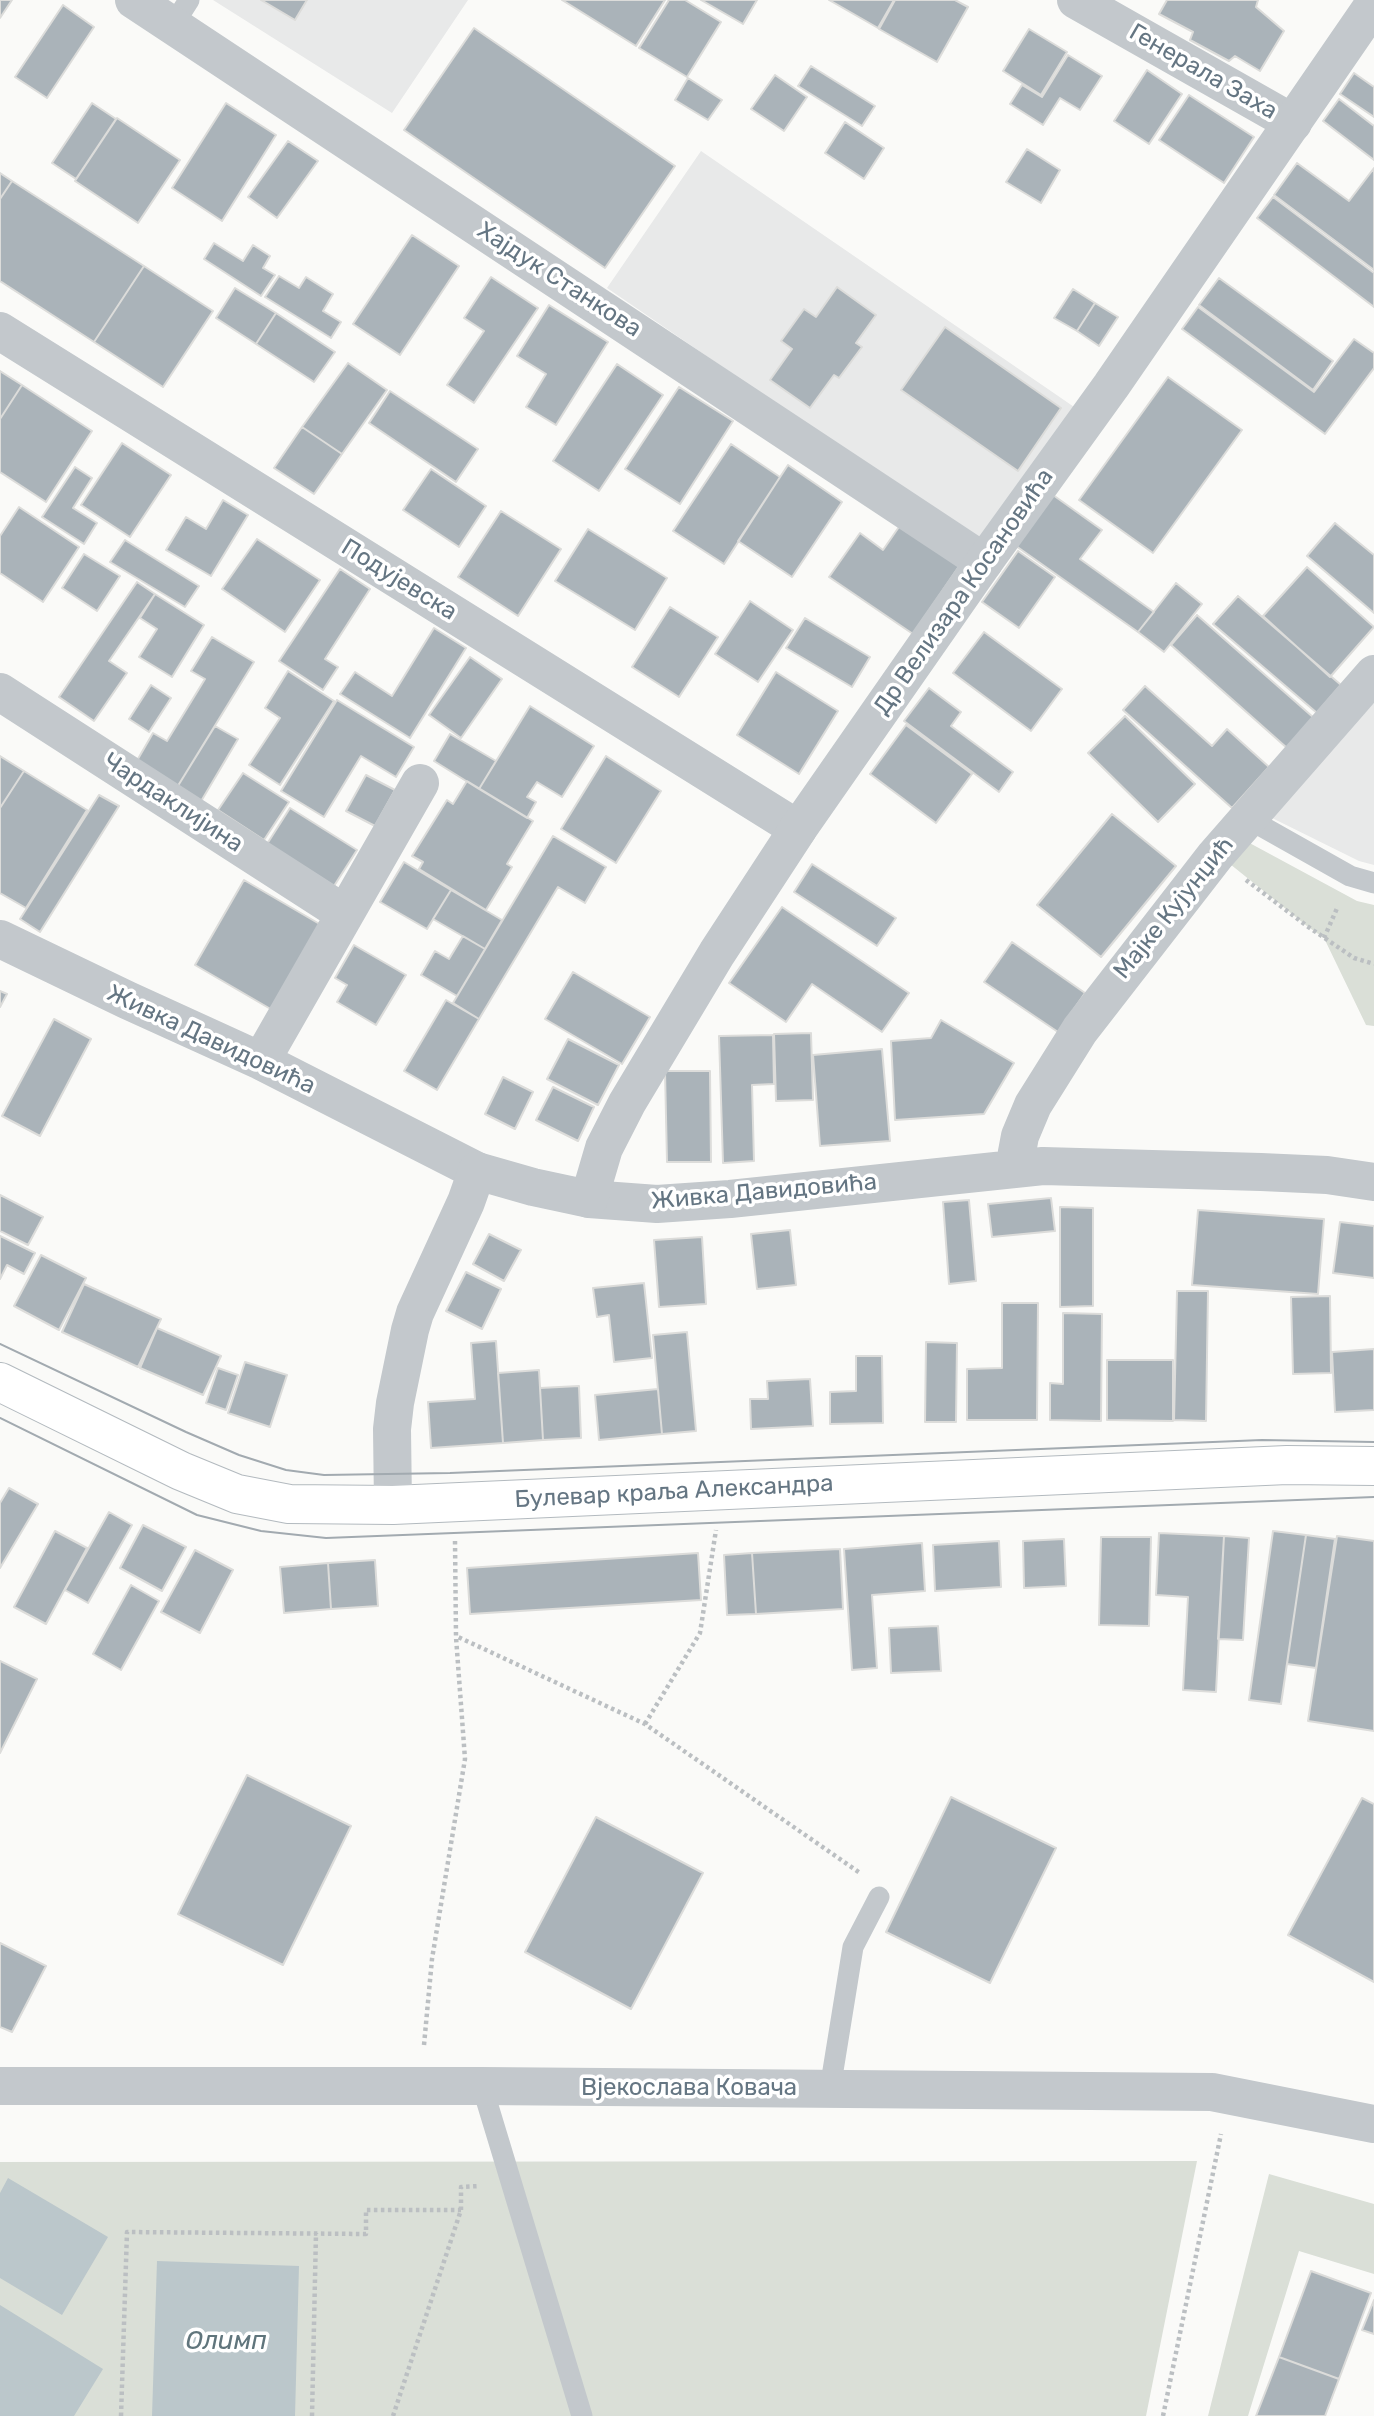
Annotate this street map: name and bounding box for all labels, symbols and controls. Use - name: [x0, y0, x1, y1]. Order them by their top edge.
- street label: Генерала Заха: [1124, 18, 1282, 126]
- street label: Хајдук Станкова: [472, 216, 646, 344]
- street label: Др Велизара Косановића: [868, 464, 1060, 720]
- street label: Подујевска: [336, 533, 462, 627]
- street label: Чардаклијина: [98, 747, 248, 859]
- street label: Мајке Кујунџић: [1108, 831, 1240, 985]
- street label: Живка Давидовића: [102, 979, 320, 1101]
- street label: Живка Давидовића: [650, 1168, 878, 1216]
- street label: Булевар краља Александра: [514, 1469, 834, 1515]
- street label: Вјекослава Ковача: [581, 2074, 797, 2102]
- water label: Олимп: [185, 2325, 267, 2357]

